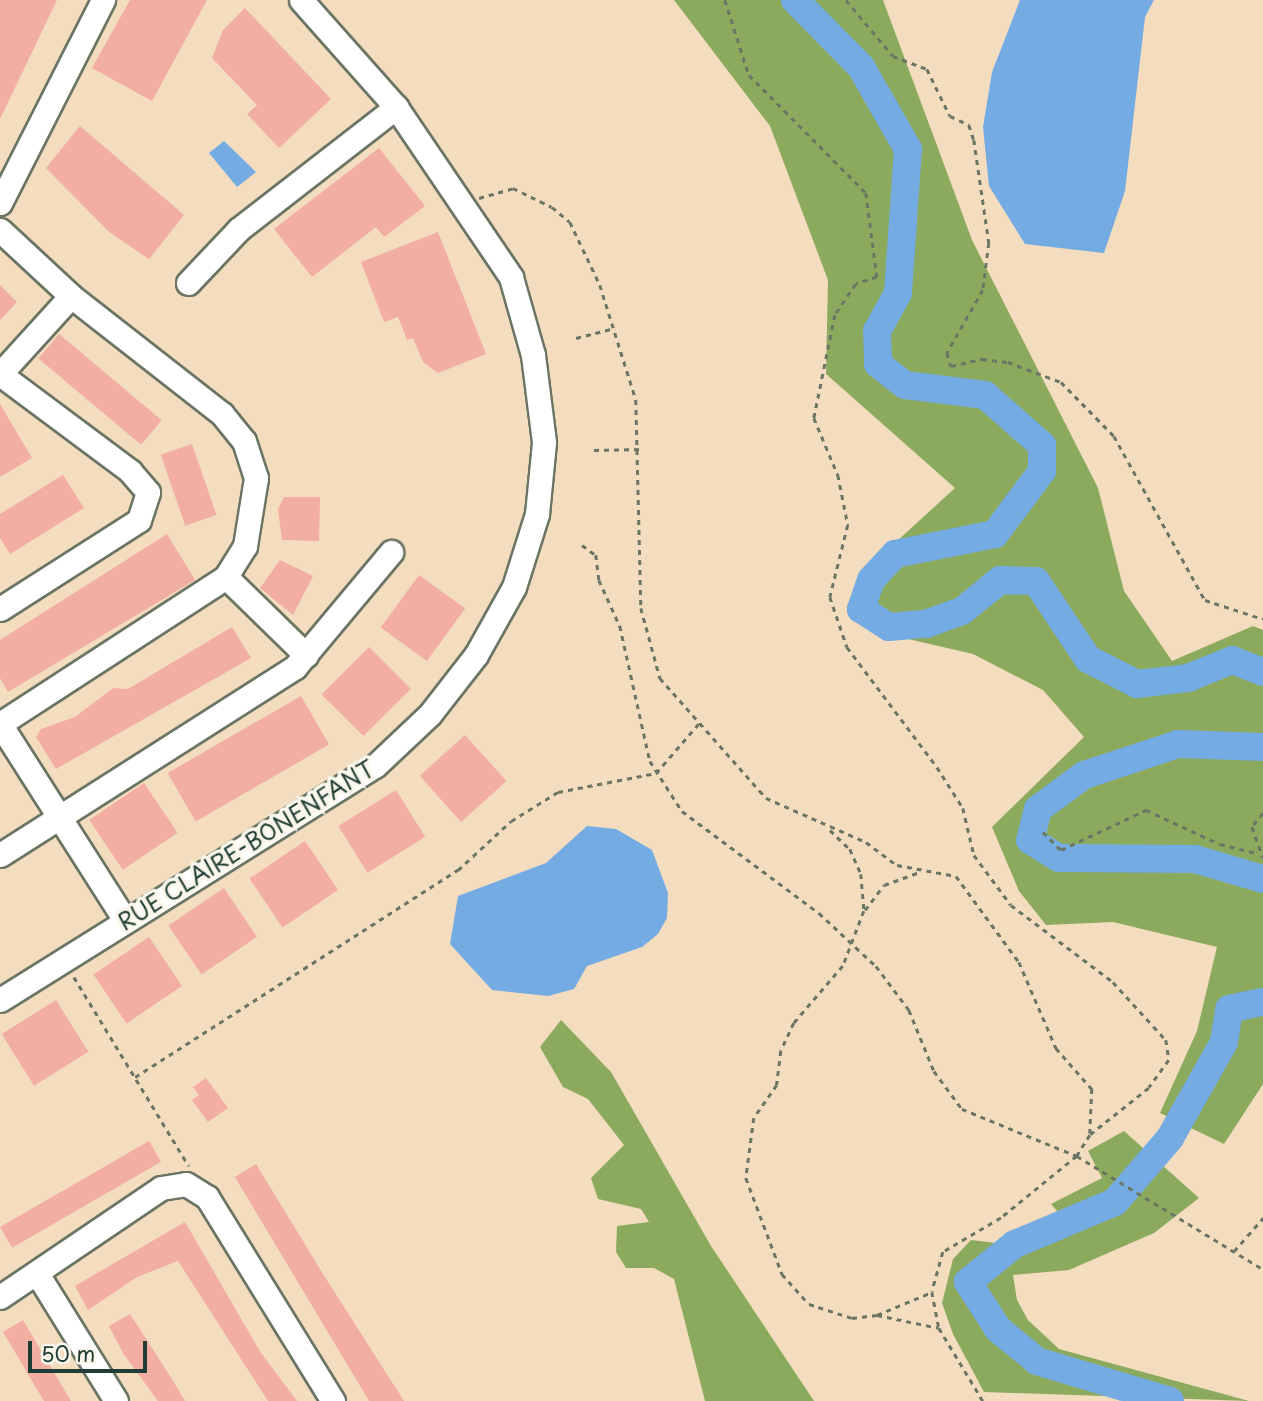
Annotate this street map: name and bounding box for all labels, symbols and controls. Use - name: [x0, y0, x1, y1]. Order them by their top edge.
- street label: RUE CLAIRE-BONENFANT: [111, 754, 381, 936]
- scale bar: [32, 1328, 150, 1372]
- text: 50 m: [41, 1337, 95, 1369]

